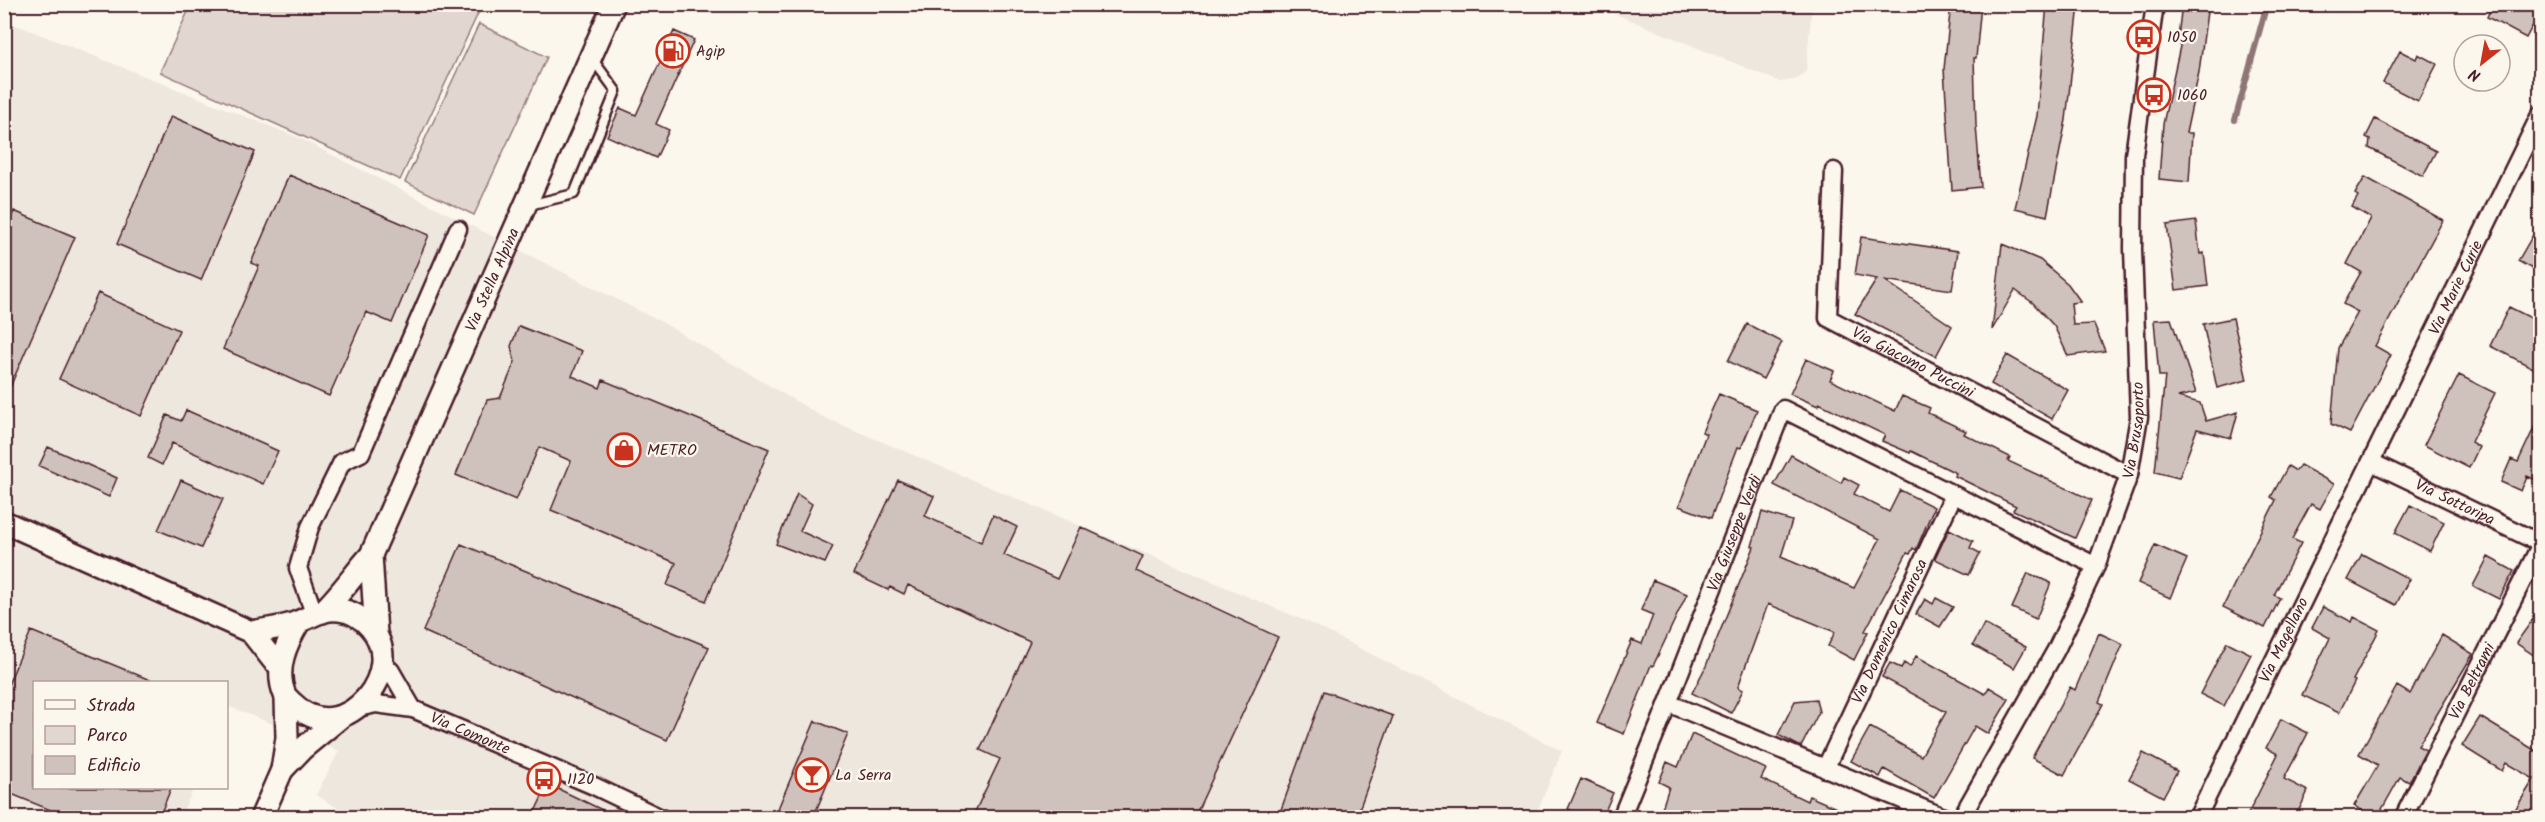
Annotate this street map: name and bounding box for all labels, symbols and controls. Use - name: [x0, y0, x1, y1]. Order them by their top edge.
- bus stop icon: 1050: [2126, 19, 2162, 55]
- place label: 1050: [2167, 25, 2197, 50]
- fuel station icon: Agip: [655, 33, 691, 69]
- north arrow: [2452, 33, 2512, 93]
- place label: Agip: [696, 39, 725, 64]
- text: N: [2464, 61, 2486, 88]
- bus stop icon: 1060: [2136, 77, 2172, 113]
- place label: 1060: [2177, 83, 2207, 108]
- street label: Via Stella Alpina: [459, 224, 526, 336]
- street label: Via Marie Curie: [2422, 236, 2489, 339]
- street label: Via Giacomo Puccini: [1847, 320, 1980, 405]
- street label: Via Brusaporto: [2116, 382, 2152, 481]
- shop icon: METRO: [606, 432, 642, 468]
- place label: METRO: [647, 438, 697, 463]
- street label: Via Giuseppe Verdi: [1700, 470, 1769, 595]
- street label: Via Sottoripa: [2411, 472, 2499, 532]
- street label: Via Domenico Cimarosa: [1845, 555, 1934, 708]
- street label: Via Magellano: [2252, 593, 2315, 687]
- street label: Via Beltrami: [2442, 638, 2502, 724]
- legend: [33, 681, 228, 789]
- text: Strada: [87, 692, 135, 721]
- street label: Via Comonte: [426, 705, 514, 762]
- text: Parco: [87, 722, 127, 751]
- text: Edificio: [87, 752, 141, 781]
- bar icon: La Serra: [794, 757, 830, 793]
- bus stop icon: 1120: [526, 761, 562, 797]
- place label: La Serra: [835, 763, 891, 788]
- place label: 1120: [567, 767, 594, 792]

